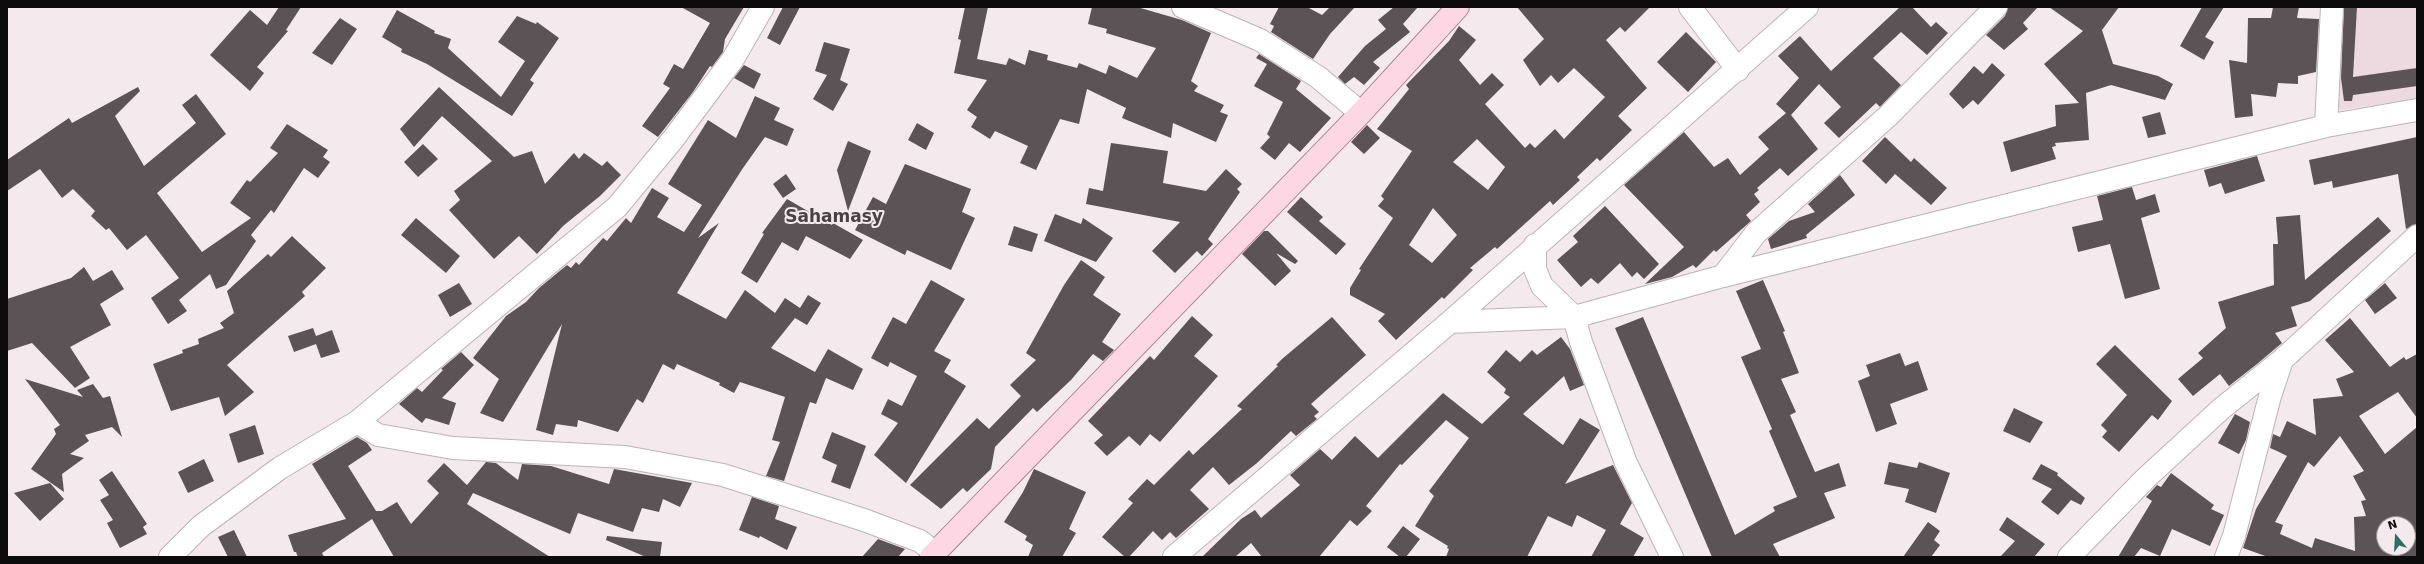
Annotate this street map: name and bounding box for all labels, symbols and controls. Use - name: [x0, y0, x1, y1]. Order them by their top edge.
- district label: Sahamasy: [785, 208, 883, 228]
- north arrow: [2376, 516, 2416, 556]
- text: N: [2386, 517, 2399, 533]

